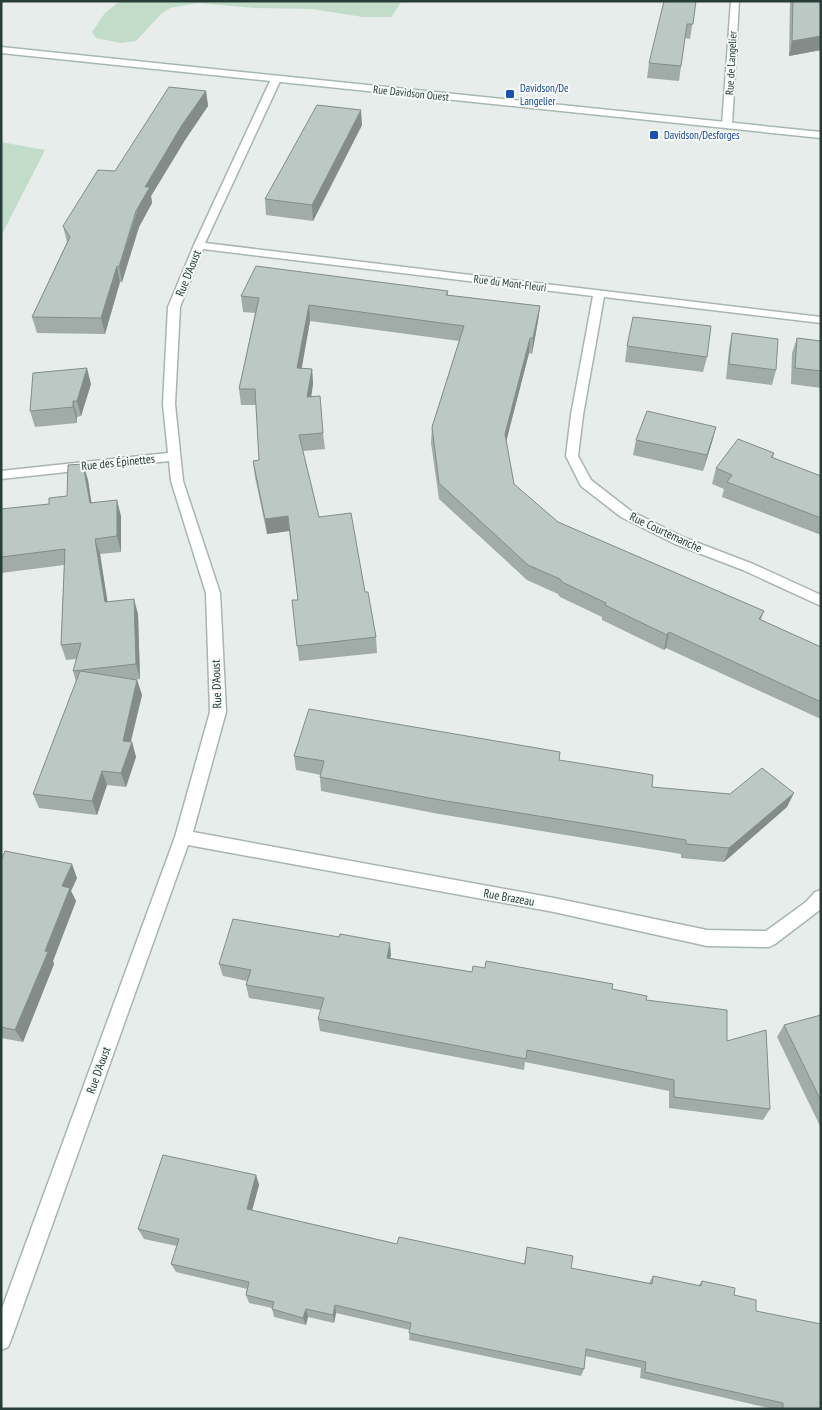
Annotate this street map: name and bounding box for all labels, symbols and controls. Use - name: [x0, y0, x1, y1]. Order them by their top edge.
- street label: Rue de Langelier: [722, 31, 740, 95]
- place label: Davidson/De Langelier: [520, 81, 569, 108]
- street label: Rue Davidson Ouest: [372, 82, 450, 104]
- marker: Davidson/De Langelier: [504, 88, 516, 100]
- place label: Davidson/Desforges: [664, 128, 740, 142]
- marker: Davidson/Desforges: [648, 129, 660, 141]
- street label: Rue D'Aoust: [172, 247, 204, 298]
- street label: Rue du Mont-Fleuri: [473, 272, 547, 294]
- street label: Rue des Épinettes: [80, 451, 156, 473]
- street label: Rue Courtemanche: [627, 509, 705, 555]
- street label: Rue D'Aoust: [208, 659, 224, 709]
- street label: Rue Brazeau: [482, 885, 536, 909]
- street label: Rue D'Aoust: [83, 1044, 114, 1095]

